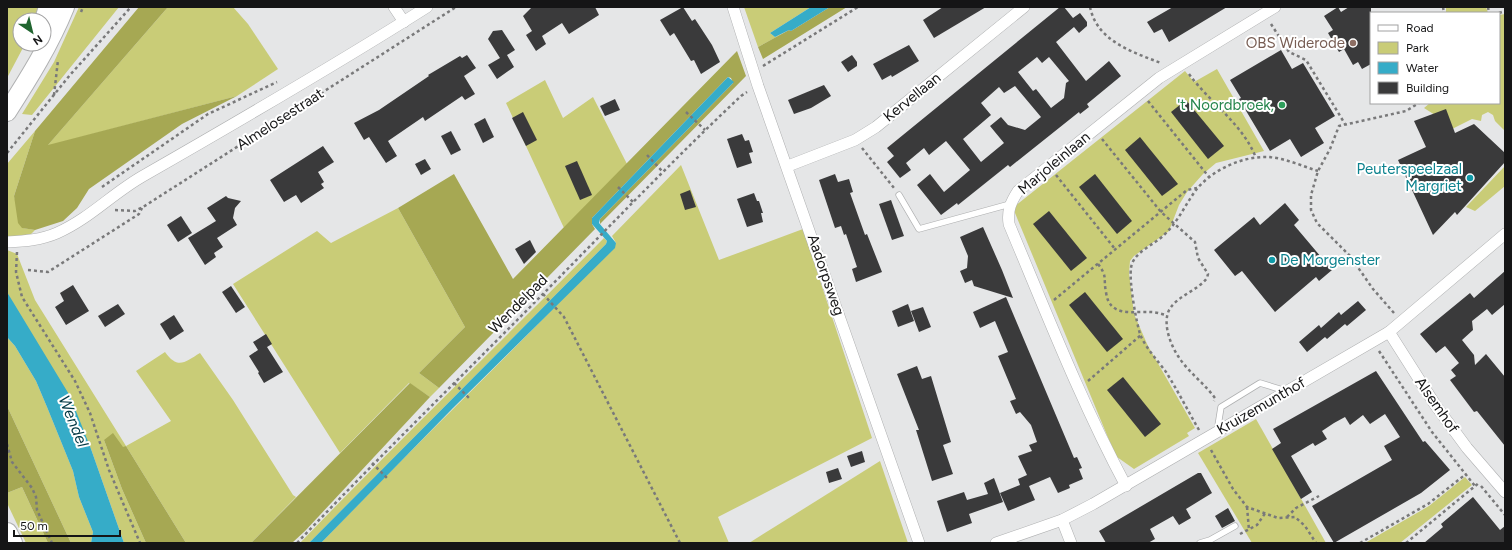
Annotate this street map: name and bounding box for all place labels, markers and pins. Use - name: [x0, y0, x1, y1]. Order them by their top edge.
- place label: OBS Widerode: [1246, 34, 1345, 52]
- marker: OBS Widerode: [1348, 38, 1358, 48]
- place label: 't Noordbroek,: [1177, 96, 1274, 114]
- marker: 't Noordbroek,: [1277, 100, 1287, 110]
- place label: Peuterspeelzaal Margriet: [1357, 160, 1462, 195]
- marker: Peuterspeelzaal Margriet: [1465, 173, 1475, 183]
- place label: De Morgenster: [1280, 251, 1380, 269]
- marker: De Morgenster: [1267, 255, 1277, 265]

